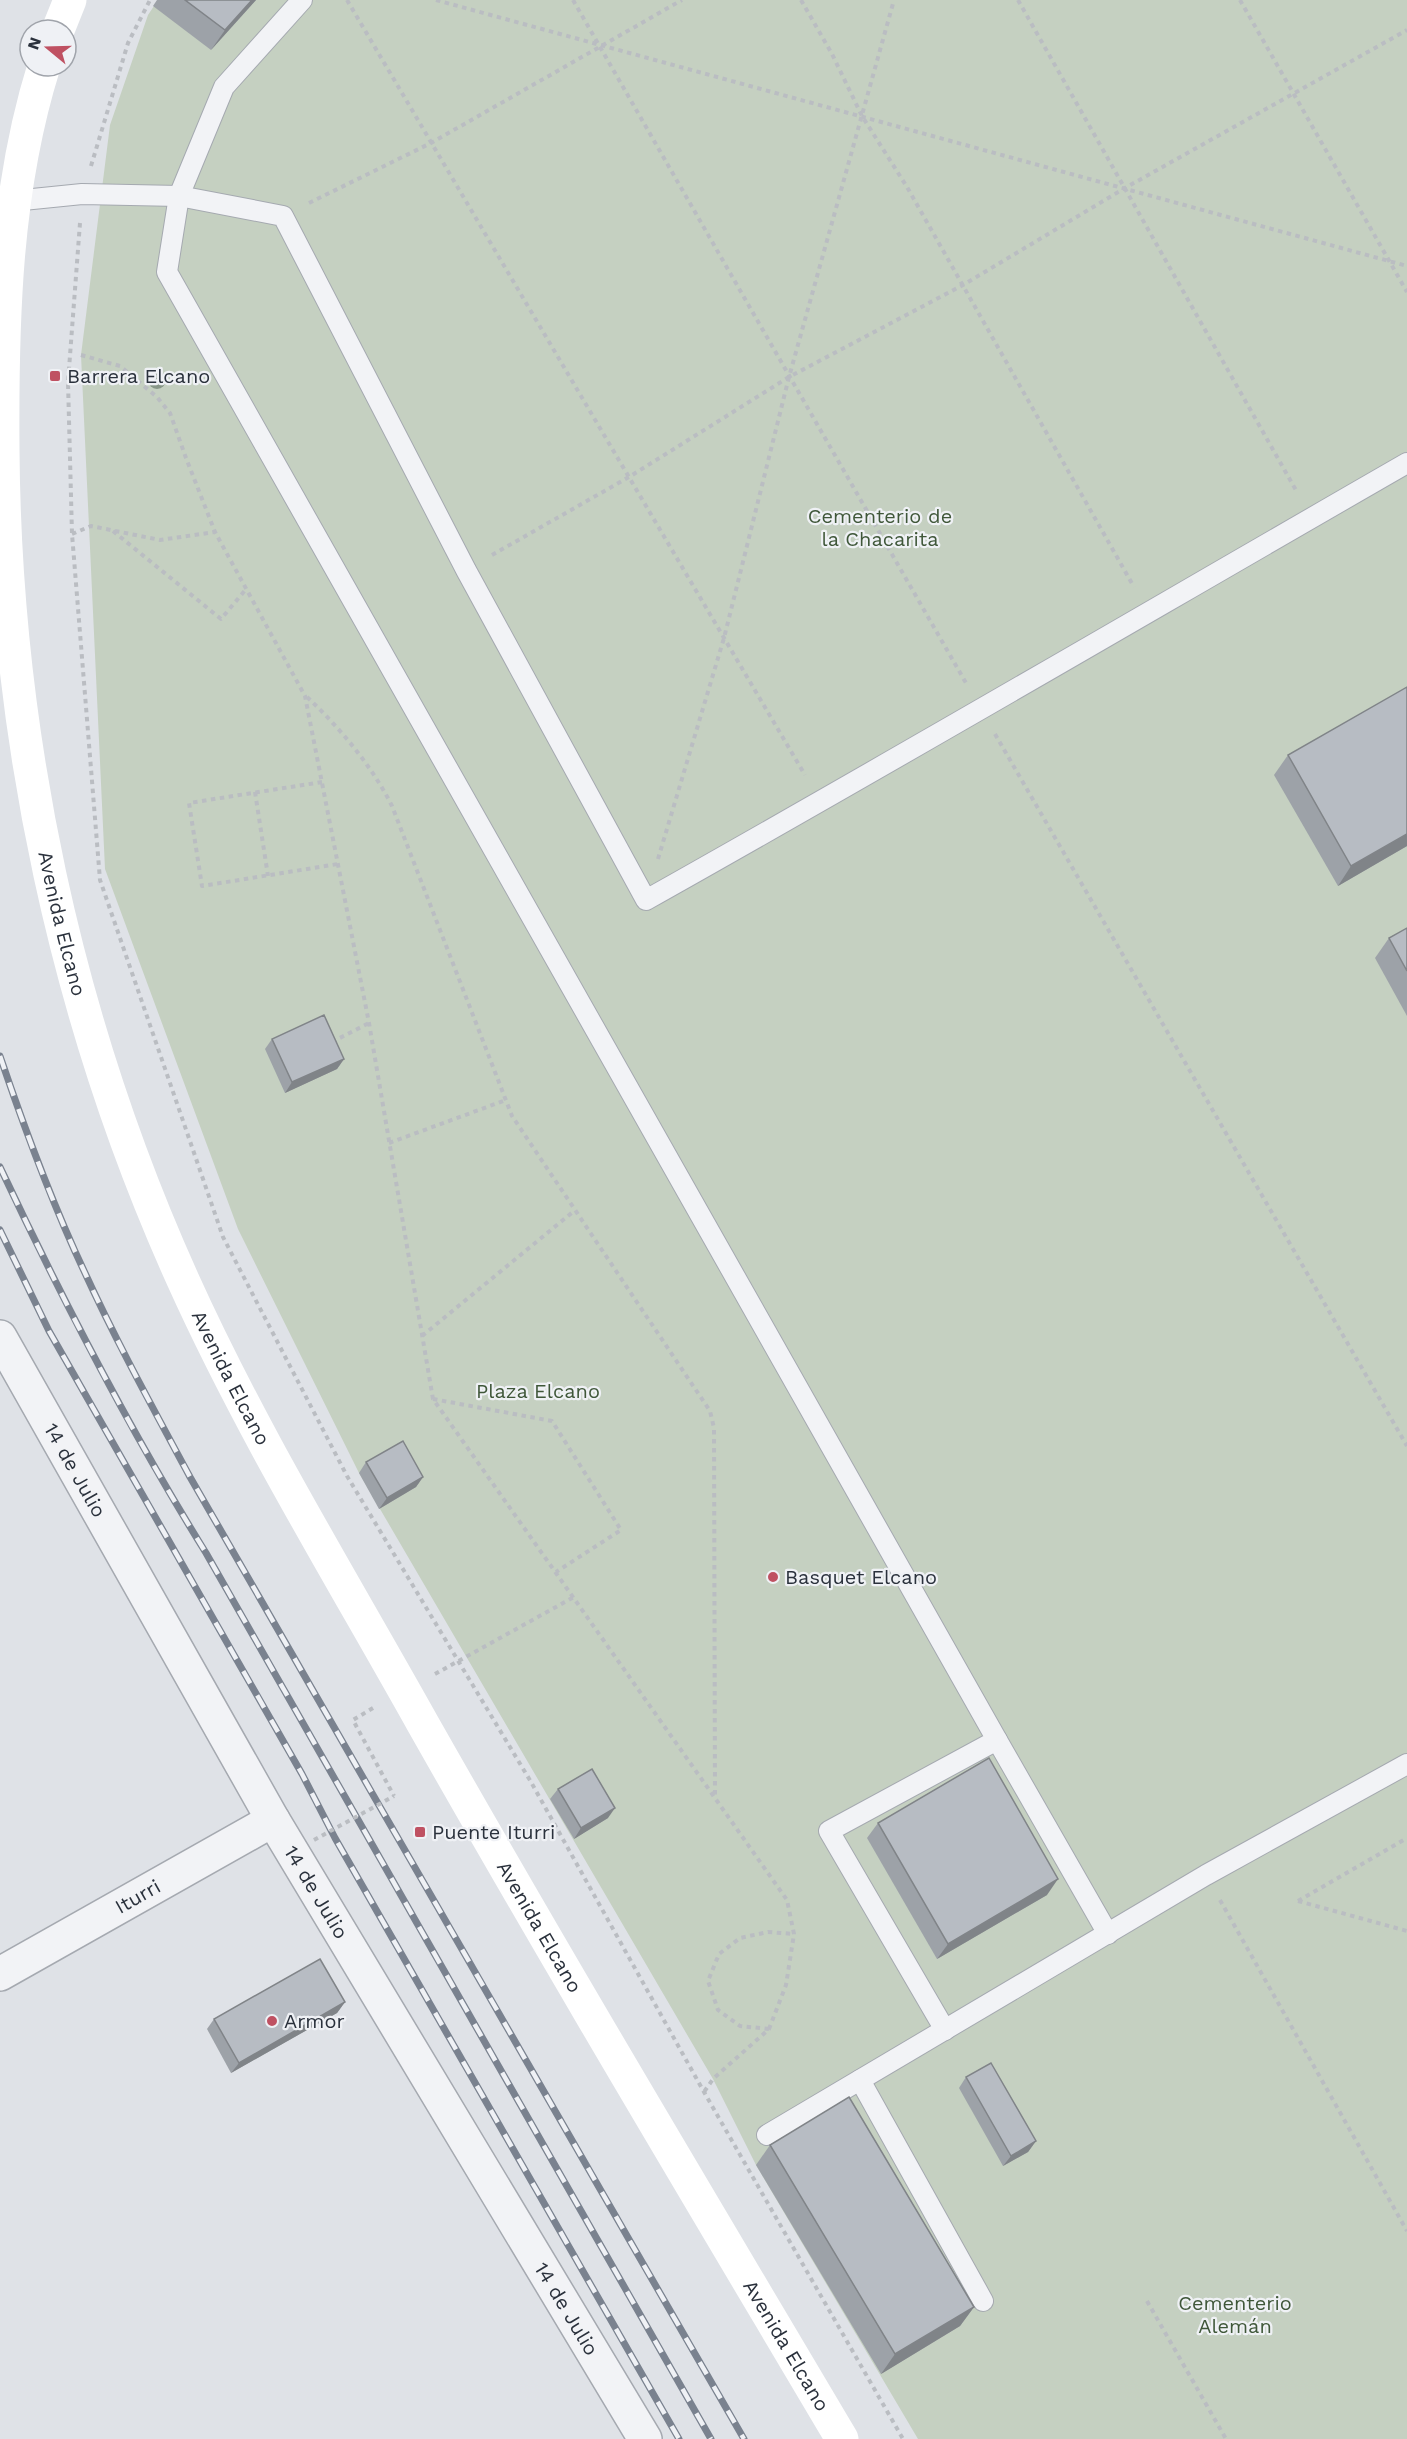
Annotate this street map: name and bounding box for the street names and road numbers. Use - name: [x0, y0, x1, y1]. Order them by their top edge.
- street label: Avenida Elcano: [33, 849, 91, 999]
- street label: Avenida Elcano: [187, 1306, 275, 1449]
- street label: 14 de Julio: [39, 1419, 111, 1521]
- street label: 14 de Julio: [279, 1841, 354, 1943]
- street label: Avenida Elcano: [492, 1857, 587, 1997]
- street label: Iturri: [111, 1874, 165, 1919]
- street label: 14 de Julio: [530, 2258, 604, 2360]
- street label: Avenida Elcano: [738, 2275, 835, 2415]

